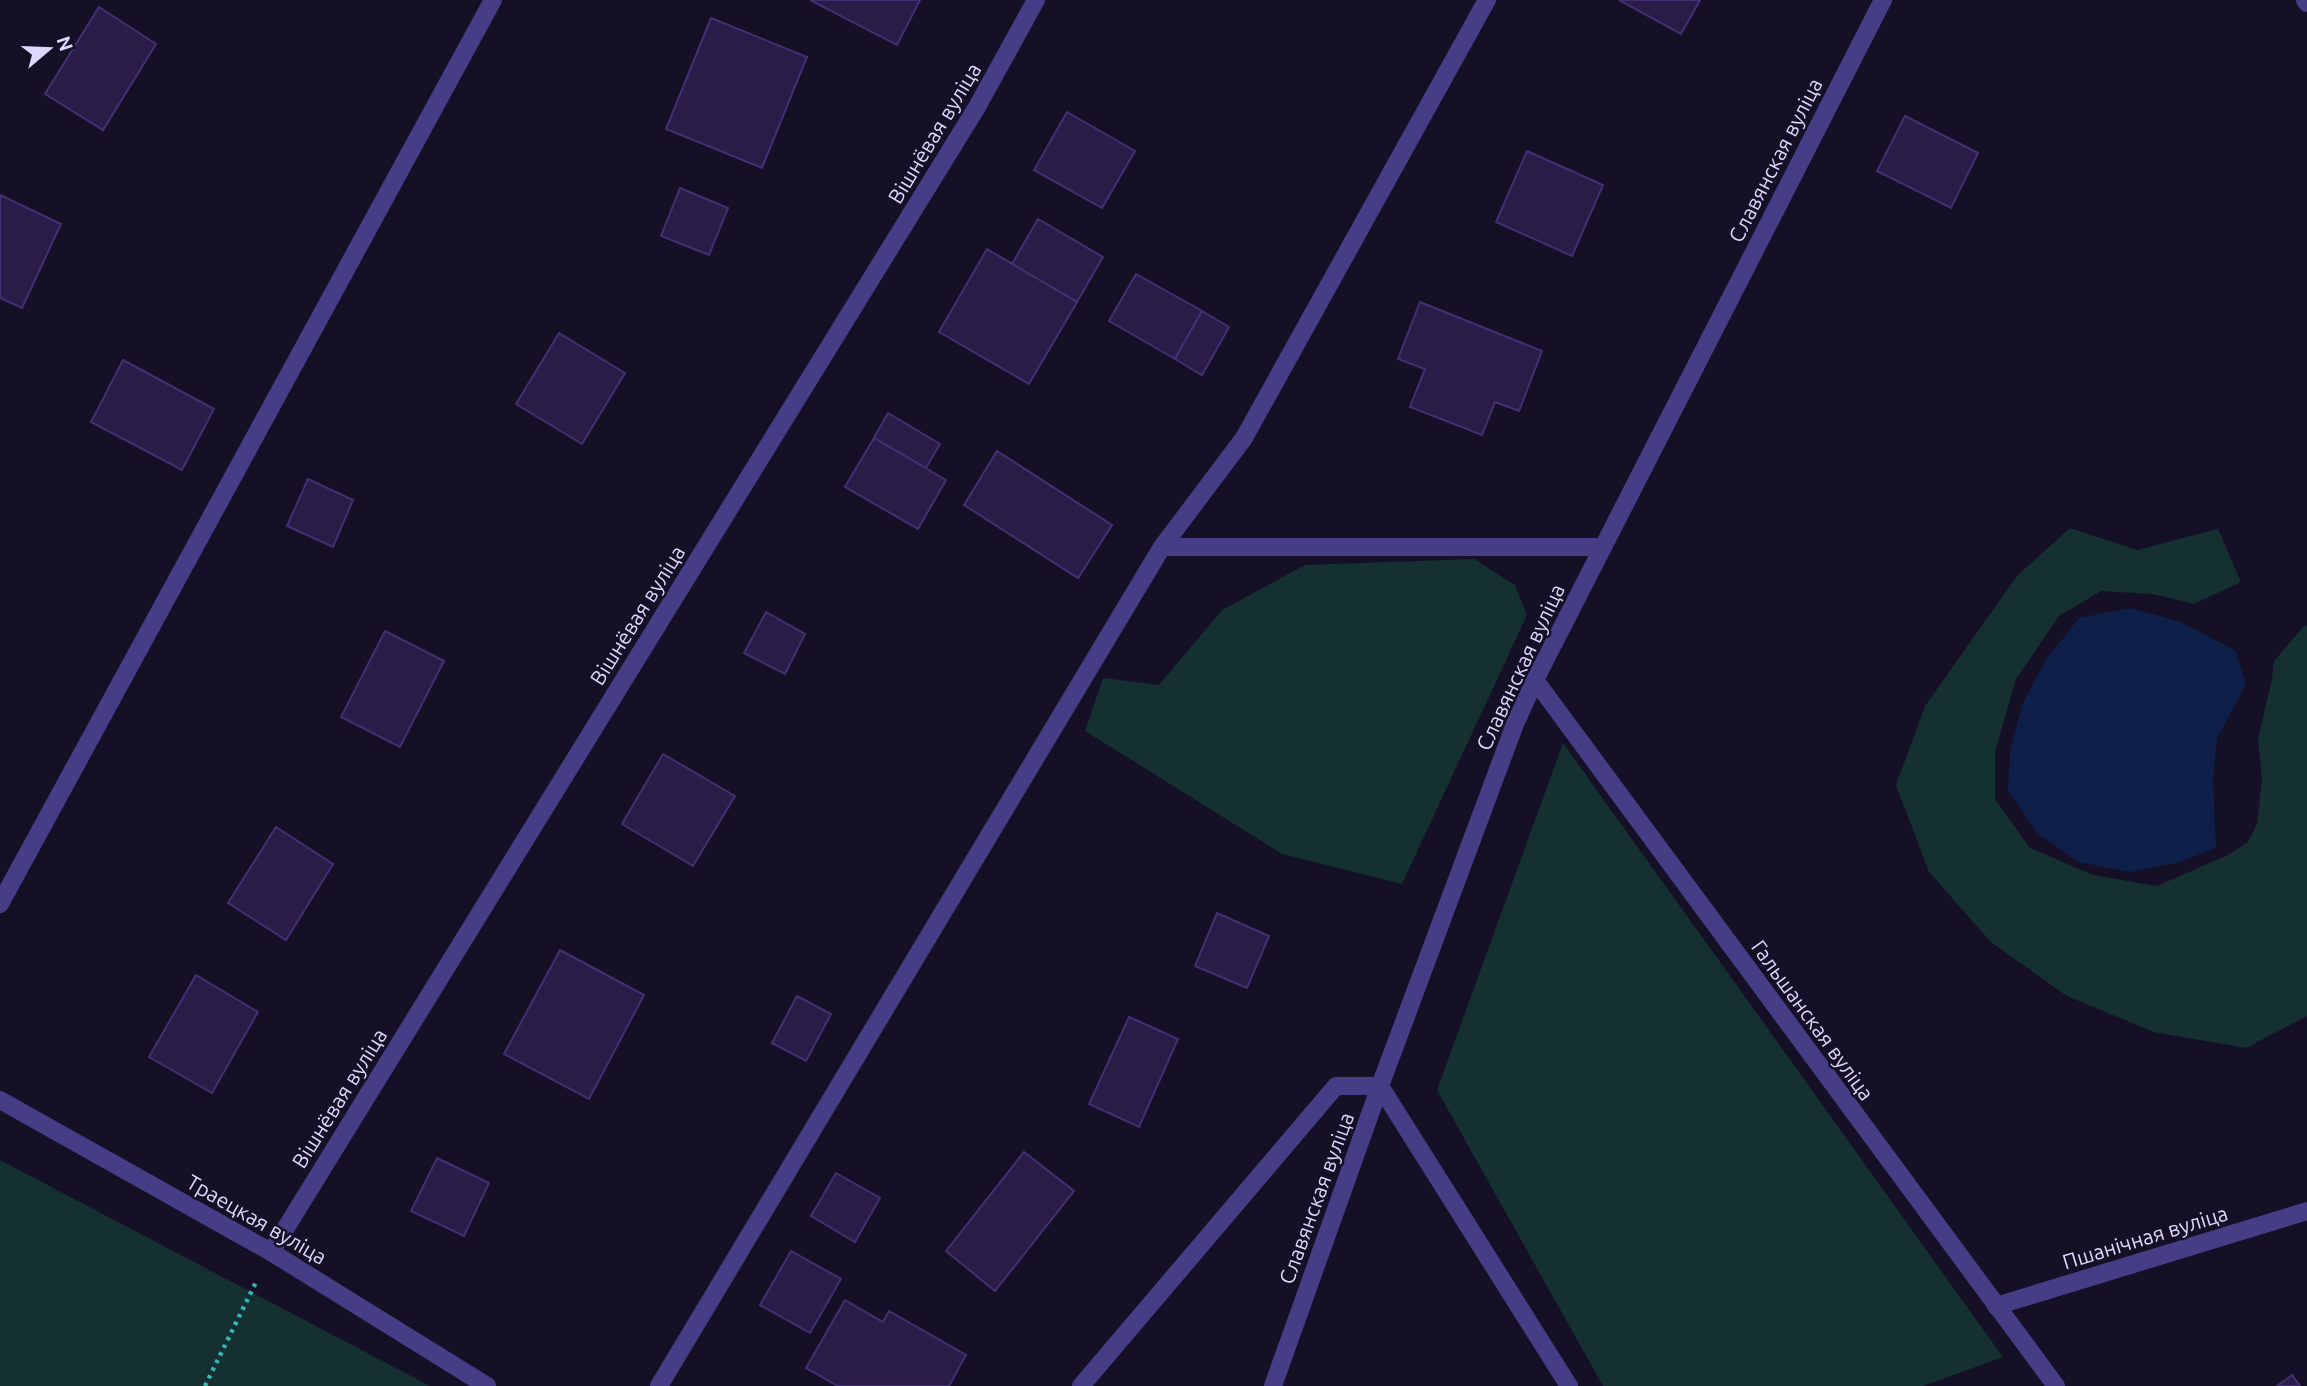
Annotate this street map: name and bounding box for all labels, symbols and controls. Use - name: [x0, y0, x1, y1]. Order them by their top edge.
- north arrow: [14, 14, 84, 84]
- text: N: [52, 33, 78, 54]
- street label: Вішнёвая вуліца: [883, 58, 985, 208]
- street label: Славянская вуліца: [1723, 74, 1827, 246]
- street label: Вішнёвая вуліца: [585, 541, 689, 689]
- street label: Славянская вуліца: [1471, 580, 1569, 754]
- street label: Гальшанская вуліца: [1747, 935, 1879, 1105]
- street label: Вішнёвая вуліца: [287, 1024, 391, 1172]
- street label: Славянская вуліца: [1274, 1109, 1358, 1287]
- street label: Траецкая вуліца: [183, 1169, 331, 1269]
- street label: Пшанічная вуліца: [2059, 1200, 2231, 1274]

